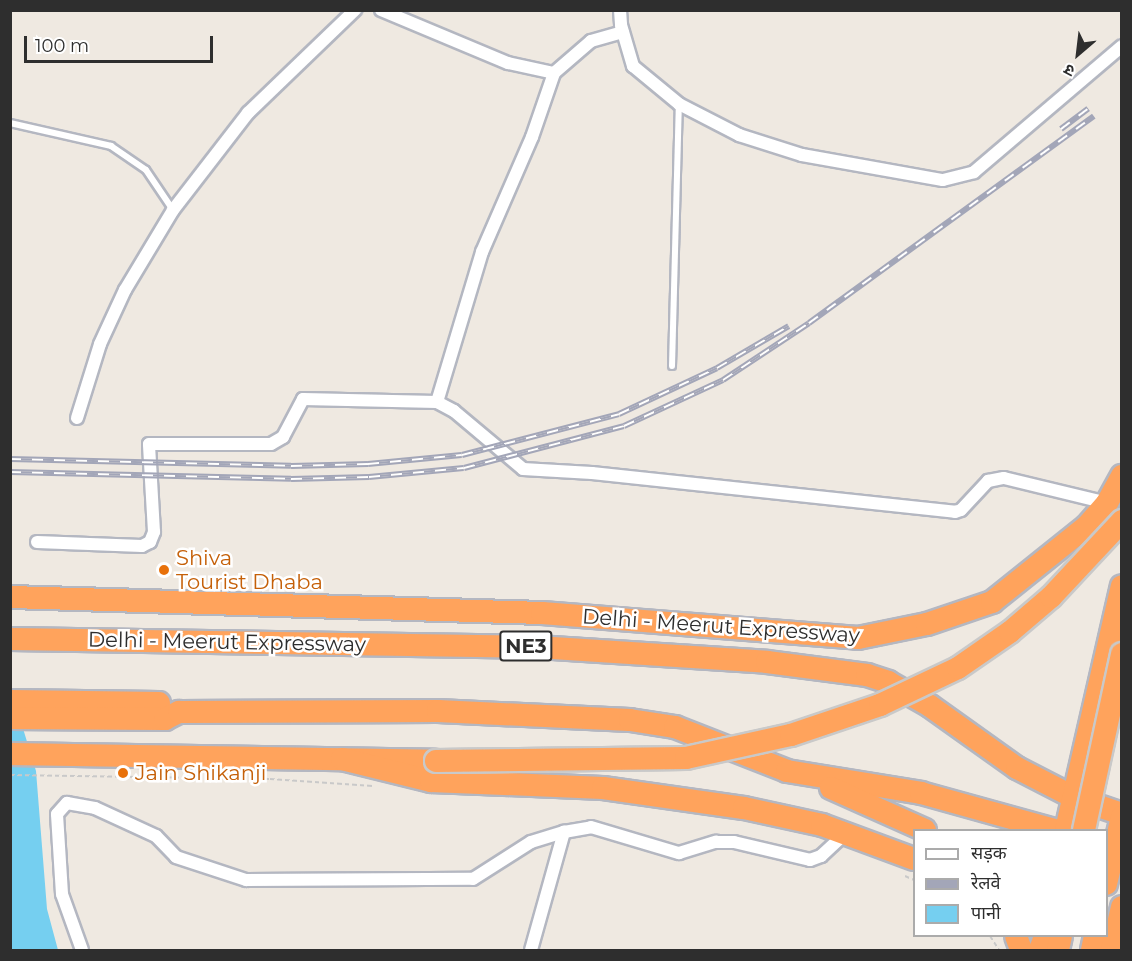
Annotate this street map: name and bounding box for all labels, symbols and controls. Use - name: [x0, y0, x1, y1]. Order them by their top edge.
- scale bar: [27, 24, 216, 62]
- north arrow: [1048, 24, 1108, 84]
- text: 100 m: [35, 35, 89, 57]
- text: उ: [1061, 60, 1078, 81]
- place label: Shiva Tourist Dhaba: [176, 545, 323, 595]
- marker: Shiva Tourist Dhaba: [157, 563, 171, 577]
- street label: Delhi - Meerut Expressway: [581, 604, 861, 648]
- street label: Delhi - Meerut Expressway: [88, 627, 366, 657]
- road number: NE3: [499, 629, 553, 663]
- place label: Jain Shikanji: [135, 760, 266, 786]
- marker: Jain Shikanji: [116, 766, 130, 780]
- legend: [913, 829, 1108, 937]
- text: सड़क: [971, 842, 1007, 864]
- text: रेलवे: [971, 872, 1001, 894]
- text: पानी: [971, 902, 1001, 924]

